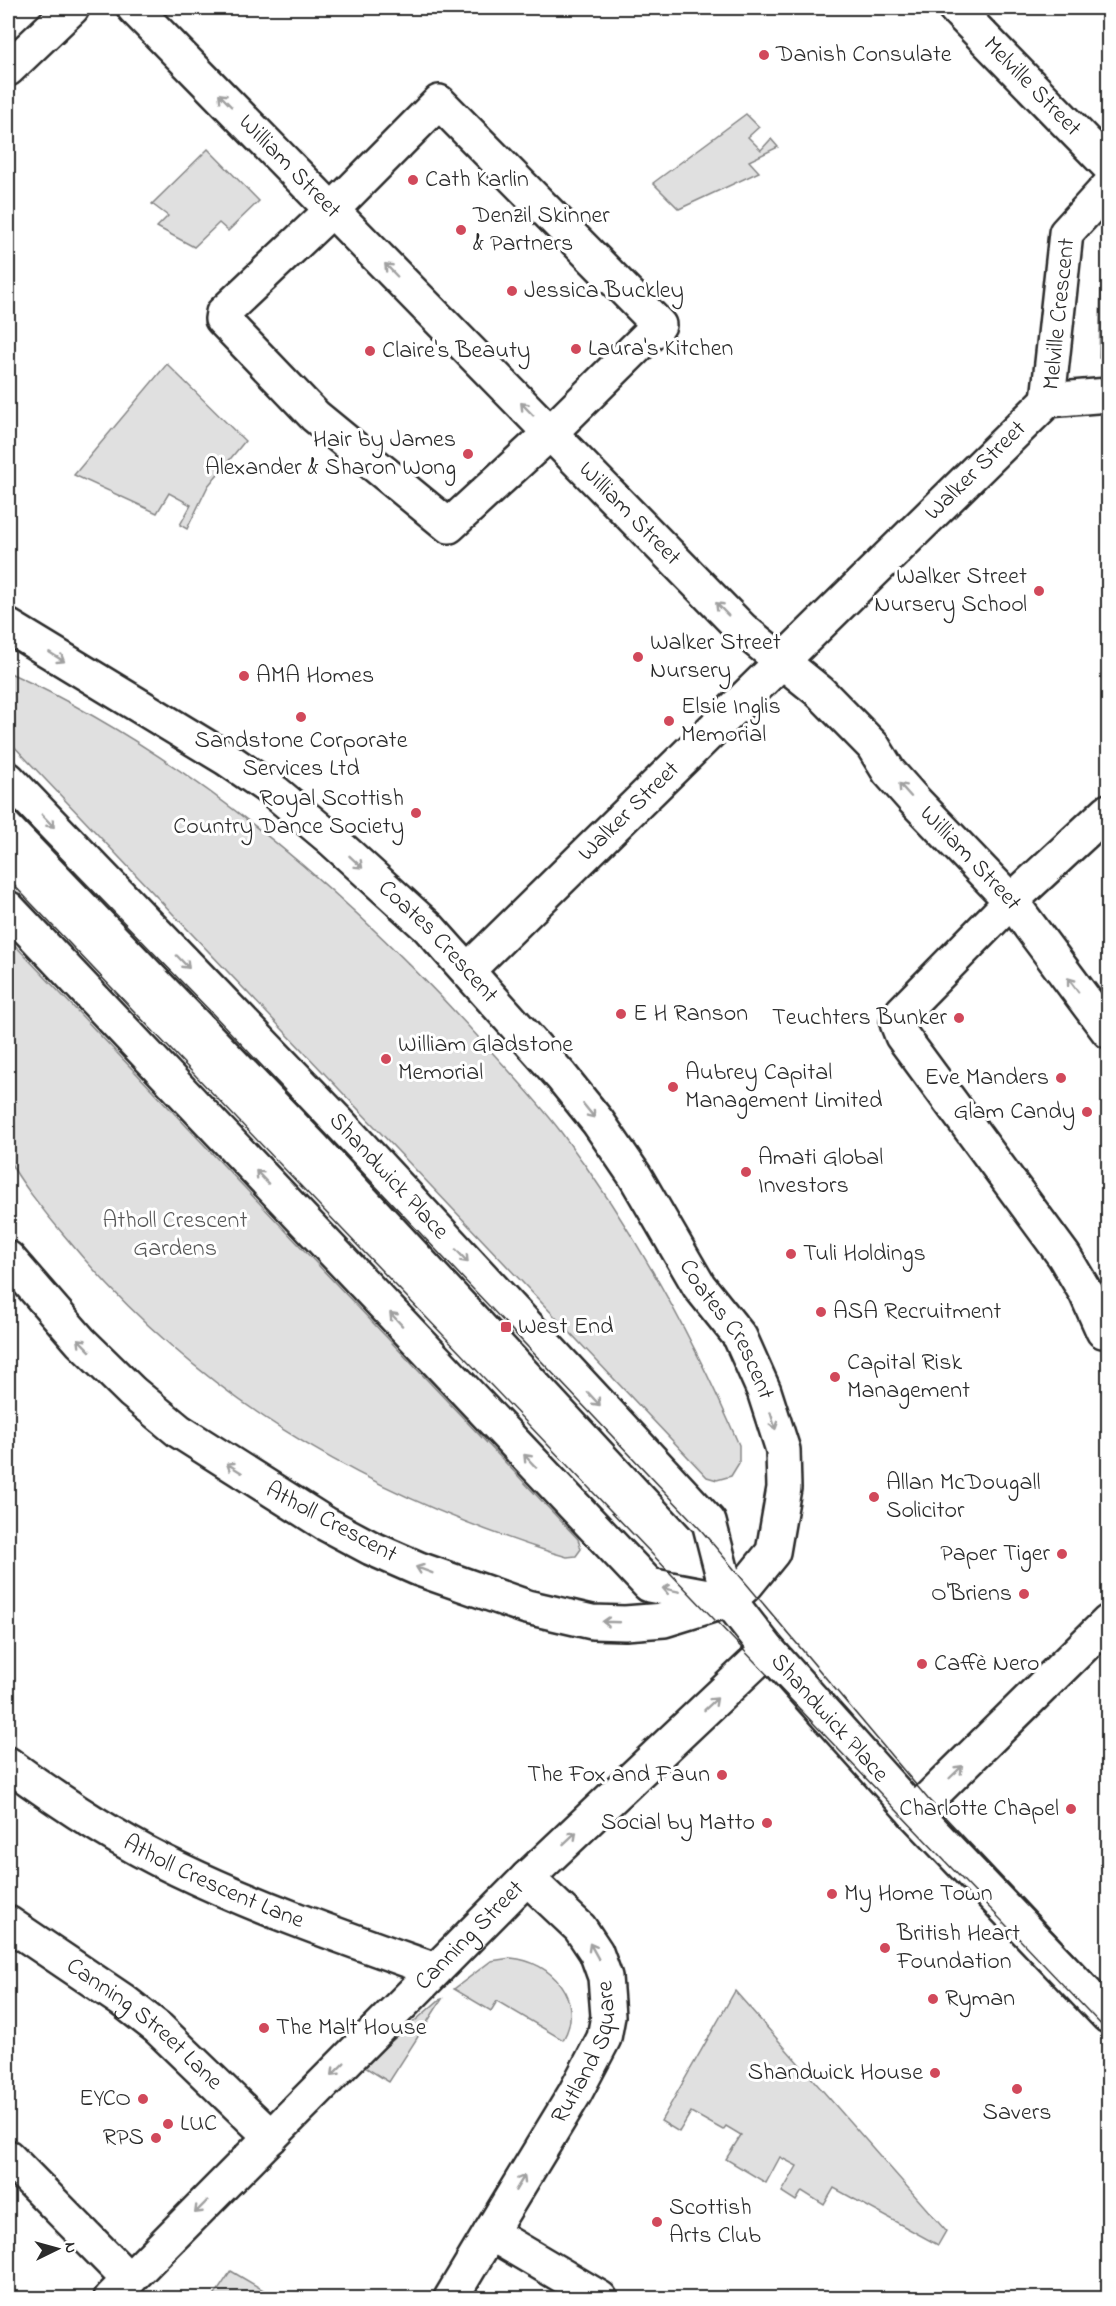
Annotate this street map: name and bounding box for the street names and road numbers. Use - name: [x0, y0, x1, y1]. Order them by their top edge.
- street label: Melville Street: [974, 29, 1089, 145]
- street label: William Street: [230, 106, 349, 227]
- street label: Melville Crescent: [1035, 236, 1085, 392]
- street label: Walker Street: [917, 413, 1035, 529]
- street label: William Street: [570, 454, 689, 574]
- street label: Walker Street: [570, 753, 688, 870]
- street label: William Street: [911, 798, 1030, 918]
- street label: Coates Crescent: [370, 872, 506, 1012]
- street label: Shandwick Place: [320, 1104, 457, 1248]
- street label: Coates Crescent: [670, 1253, 783, 1404]
- street label: Atholl Crescent: [259, 1474, 403, 1572]
- street label: Shandwick Place: [762, 1646, 897, 1791]
- street label: Atholl Crescent Lane: [116, 1826, 309, 1938]
- street label: Canning Street: [407, 1872, 533, 1999]
- street label: Canning Street Lane: [59, 1949, 231, 2099]
- street label: Rutland Square: [543, 1979, 626, 2131]

